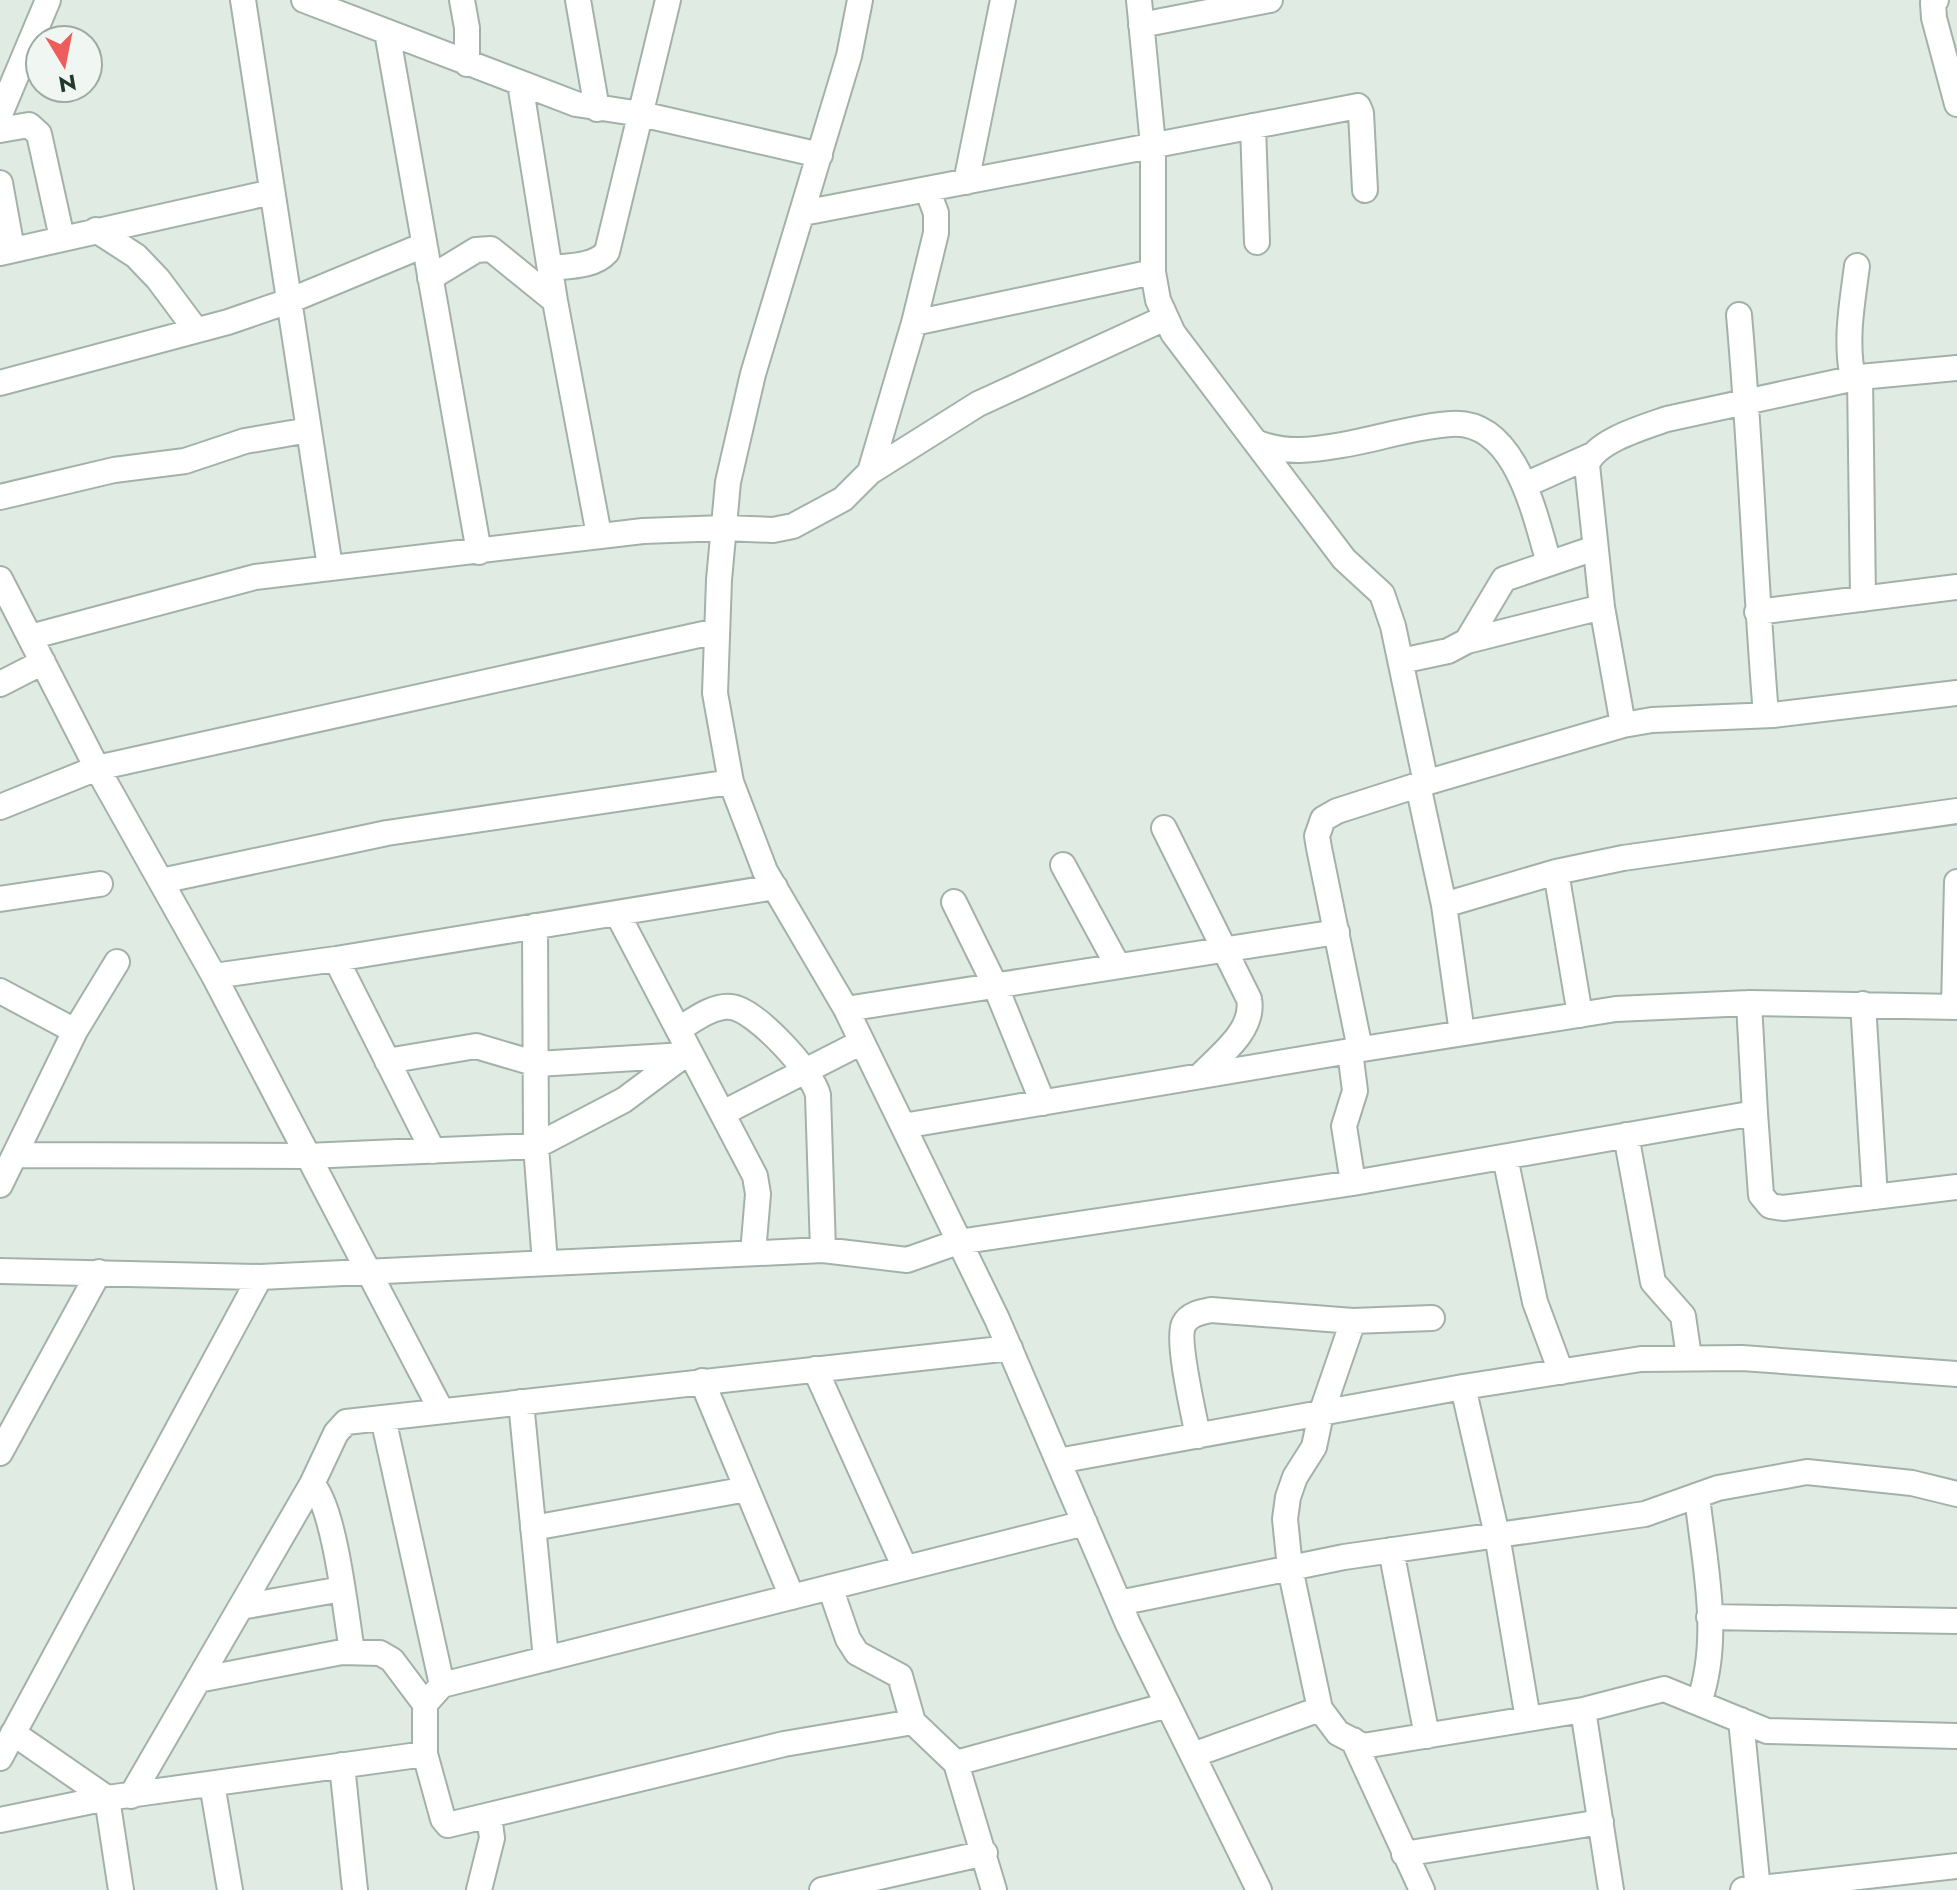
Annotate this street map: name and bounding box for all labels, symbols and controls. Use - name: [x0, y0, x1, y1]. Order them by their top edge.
- north arrow: [24, 24, 104, 104]
- text: N: [56, 66, 79, 101]

